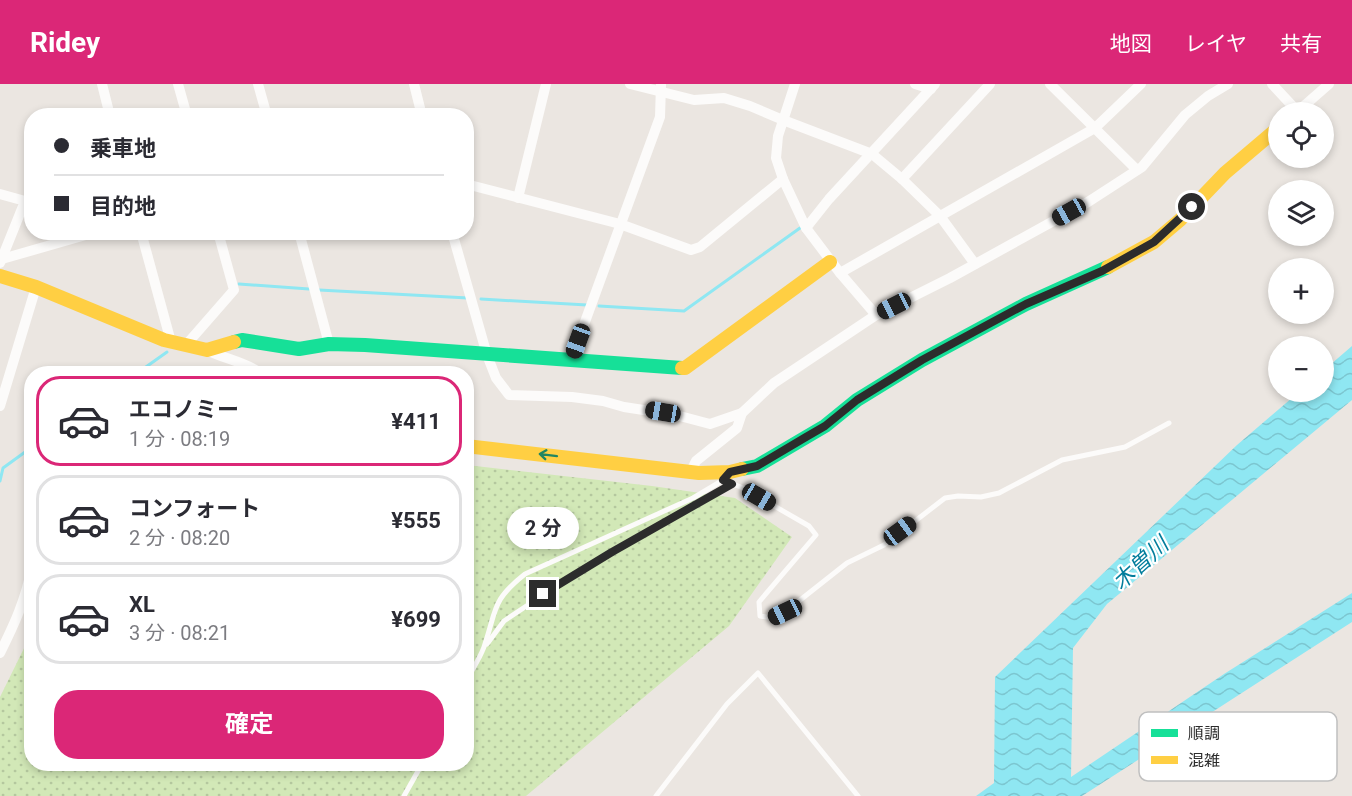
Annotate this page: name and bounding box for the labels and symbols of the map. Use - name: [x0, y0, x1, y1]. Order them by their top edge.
- route start: [1178, 193, 1205, 220]
- car: [1049, 195, 1089, 229]
- car: [874, 290, 914, 322]
- car: [563, 321, 593, 361]
- car: [644, 400, 682, 424]
- one-way arrow: [538, 449, 558, 460]
- car: [739, 480, 779, 514]
- callout: 2 分: [507, 507, 579, 549]
- car: [880, 513, 920, 549]
- water label: 木曽川: [1107, 531, 1175, 595]
- route end: [529, 580, 556, 607]
- car: [765, 596, 805, 628]
- legend: [1139, 712, 1337, 781]
- text: 順調: [1188, 724, 1220, 743]
- text: 混雑: [1188, 751, 1220, 770]

